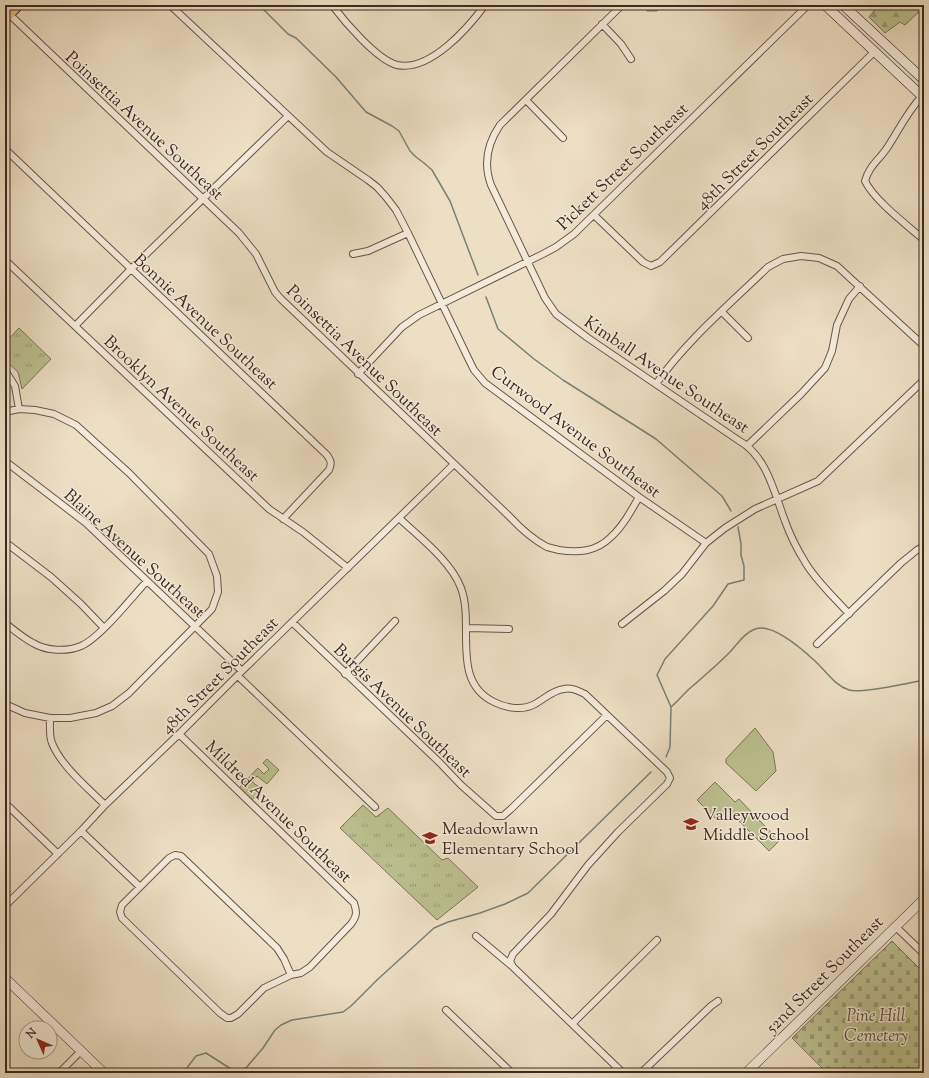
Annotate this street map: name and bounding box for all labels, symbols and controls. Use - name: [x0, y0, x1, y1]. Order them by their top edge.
- street label: Poinsettia Avenue Southeast: [59, 46, 228, 207]
- street label: 48th Street Southeast: [691, 88, 820, 216]
- street label: Pickett Street Southeast: [552, 98, 695, 237]
- street label: Bonnie Avenue Southeast: [127, 249, 282, 396]
- street label: Poinsettia Avenue Southeast: [280, 280, 447, 443]
- street label: Kimball Avenue Southeast: [578, 311, 753, 440]
- street label: Brooklyn Avenue Southeast: [97, 331, 264, 488]
- street label: Curwood Avenue Southeast: [485, 361, 665, 505]
- street label: Blaine Avenue Southeast: [58, 484, 210, 625]
- street label: 48th Street Southeast: [156, 612, 285, 740]
- street label: Burgis Avenue Southeast: [327, 639, 476, 784]
- street label: Mildred Avenue Southeast: [199, 736, 356, 889]
- place label: Valleywood Middle School: [703, 804, 810, 848]
- school or university icon: Valleywood Middle School: [682, 815, 700, 833]
- place label: Meadowlawn Elementary School: [442, 818, 579, 862]
- school or university icon: Meadowlawn Elementary School: [421, 829, 439, 847]
- street label: 52nd Street Southeast: [761, 911, 890, 1040]
- park label: Pine Hill Cemetery: [844, 1005, 908, 1049]
- north arrow: [18, 1020, 58, 1060]
- text: N: [22, 1025, 41, 1043]

